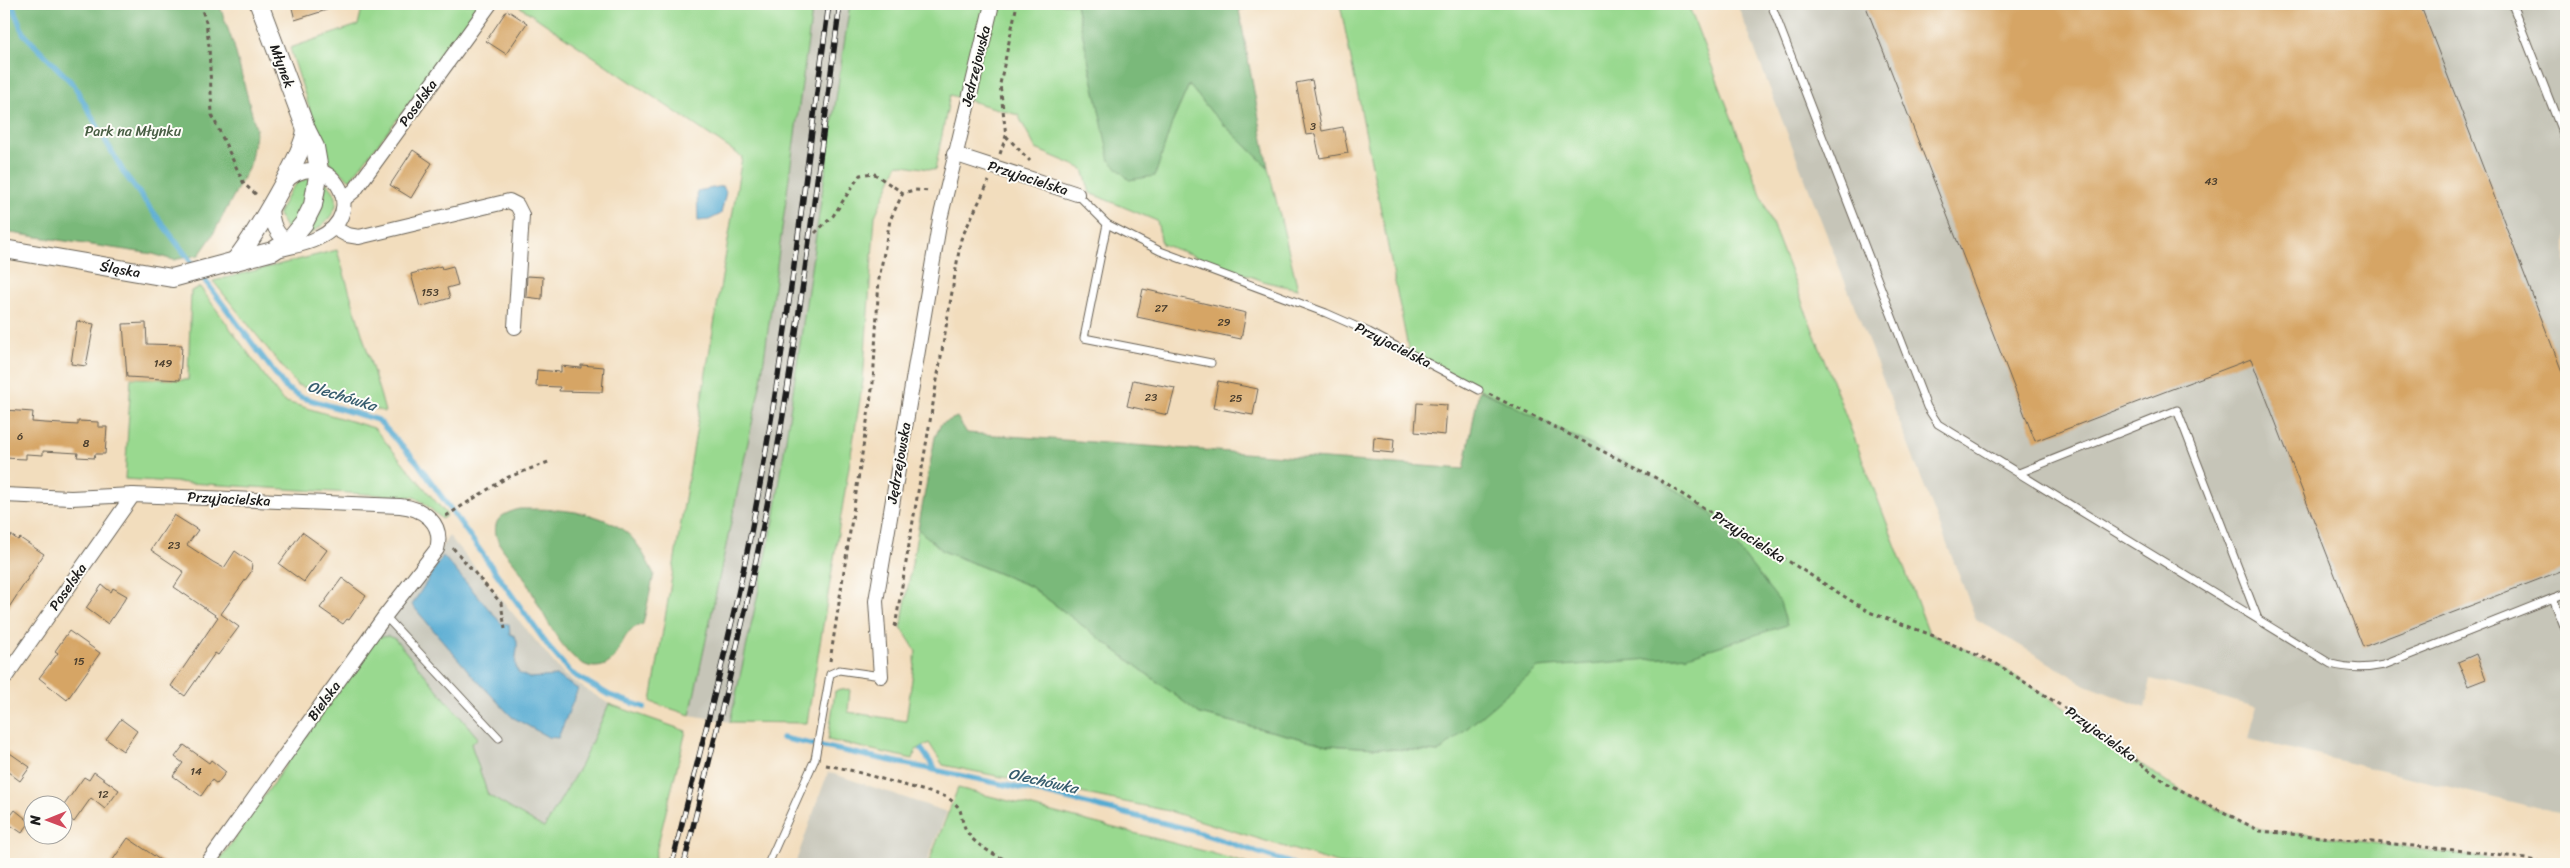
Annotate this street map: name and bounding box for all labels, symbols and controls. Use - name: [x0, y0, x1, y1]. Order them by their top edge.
- street label: Jędrzejowska: [954, 23, 998, 110]
- street label: Młynek: [262, 40, 302, 92]
- street label: Poselska: [392, 74, 444, 132]
- house number: 3: [1310, 117, 1316, 136]
- park label: Park na Młynku: [85, 119, 182, 144]
- street label: Przyjacielska: [985, 153, 1071, 203]
- house number: 43: [2205, 172, 2217, 191]
- street label: Śląska: [98, 253, 142, 285]
- house number: 153: [421, 283, 439, 302]
- house number: 27: [1155, 299, 1168, 318]
- house number: 29: [1217, 313, 1231, 332]
- street label: Przyjacielska: [1350, 315, 1436, 375]
- house number: 149: [154, 354, 172, 373]
- water label: Olechówka: [304, 373, 382, 419]
- house number: 23: [1145, 388, 1157, 407]
- house number: 25: [1229, 389, 1243, 408]
- street label: Jędrzejowska: [879, 420, 918, 507]
- house number: 6: [17, 427, 23, 446]
- house number: 8: [83, 434, 90, 453]
- street label: Przyjacielska: [187, 484, 271, 514]
- street label: Przyjacielska: [1707, 504, 1791, 570]
- house number: 23: [168, 536, 180, 555]
- street label: Poselska: [42, 558, 94, 616]
- house number: 15: [73, 652, 85, 671]
- street label: Bielska: [301, 676, 347, 726]
- street label: Przyjacielska: [2060, 699, 2142, 769]
- water label: Olechówka: [1006, 760, 1083, 802]
- house number: 14: [190, 762, 202, 781]
- house number: 12: [97, 785, 109, 804]
- north arrow: [22, 796, 72, 846]
- text: N: [23, 815, 48, 826]

